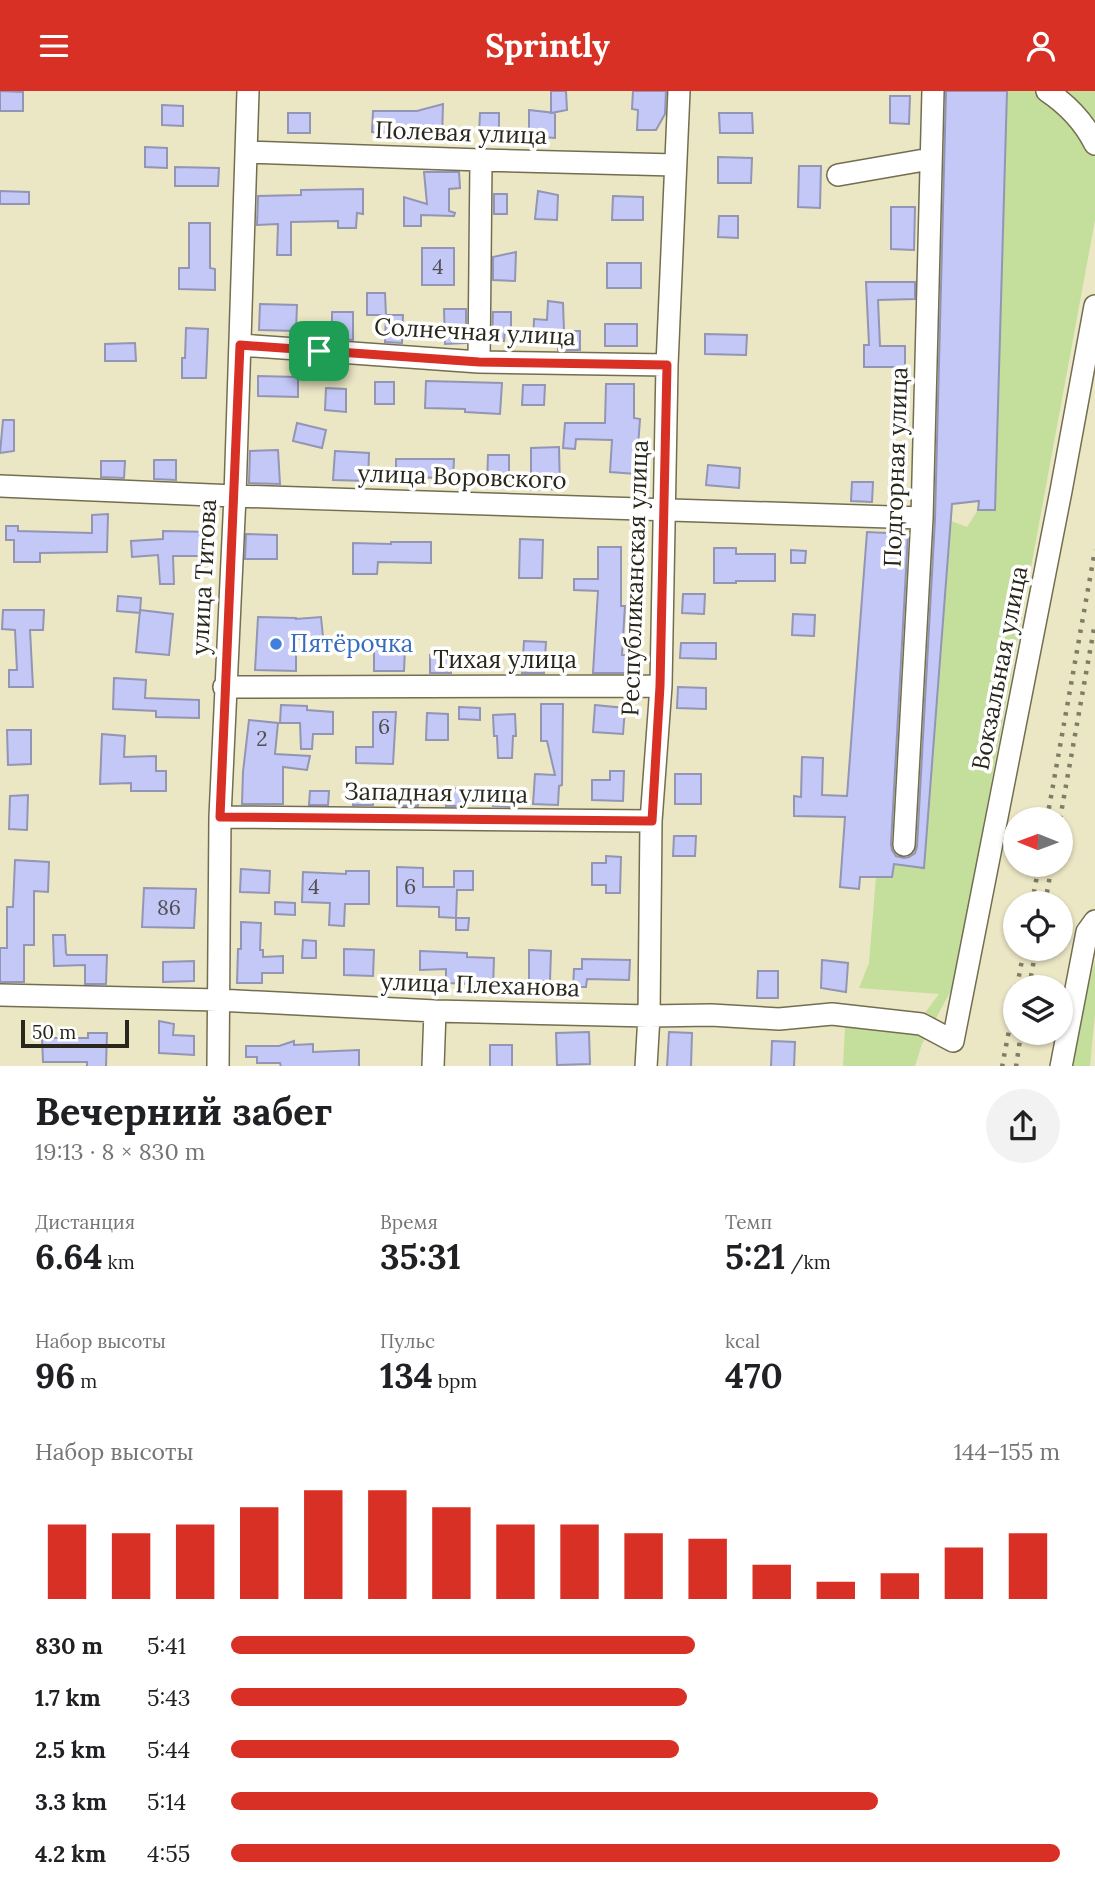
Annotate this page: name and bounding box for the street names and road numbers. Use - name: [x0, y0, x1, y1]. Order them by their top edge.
- street label: Полевая улица: [374, 114, 548, 151]
- street label: Солнечная улица: [373, 311, 577, 352]
- street label: Подгорная улица: [877, 366, 914, 568]
- street label: Республиканская улица: [614, 439, 655, 717]
- street label: улица Воровского: [357, 457, 567, 496]
- street label: улица Титова: [184, 498, 223, 656]
- street label: Вокзальная улица: [965, 563, 1035, 773]
- street label: Тихая улица: [433, 644, 577, 675]
- street label: Западная улица: [344, 775, 528, 810]
- street label: улица Плеханова: [380, 966, 580, 1003]

